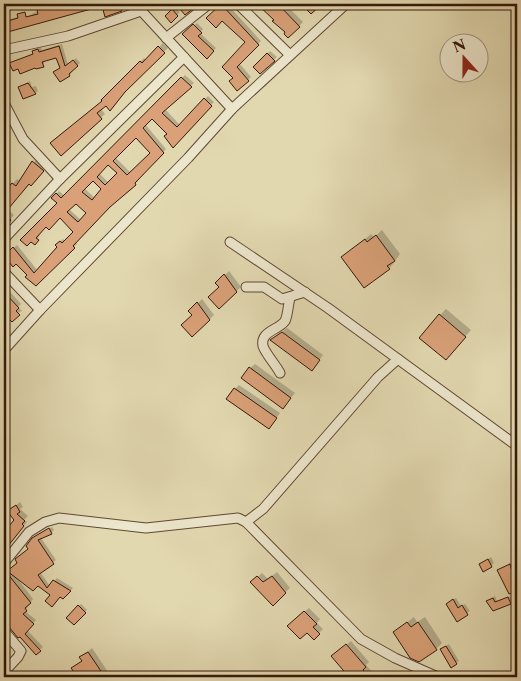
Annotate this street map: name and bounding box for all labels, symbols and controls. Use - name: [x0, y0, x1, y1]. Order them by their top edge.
- north arrow: [438, 32, 488, 82]
- text: N: [450, 35, 468, 56]

